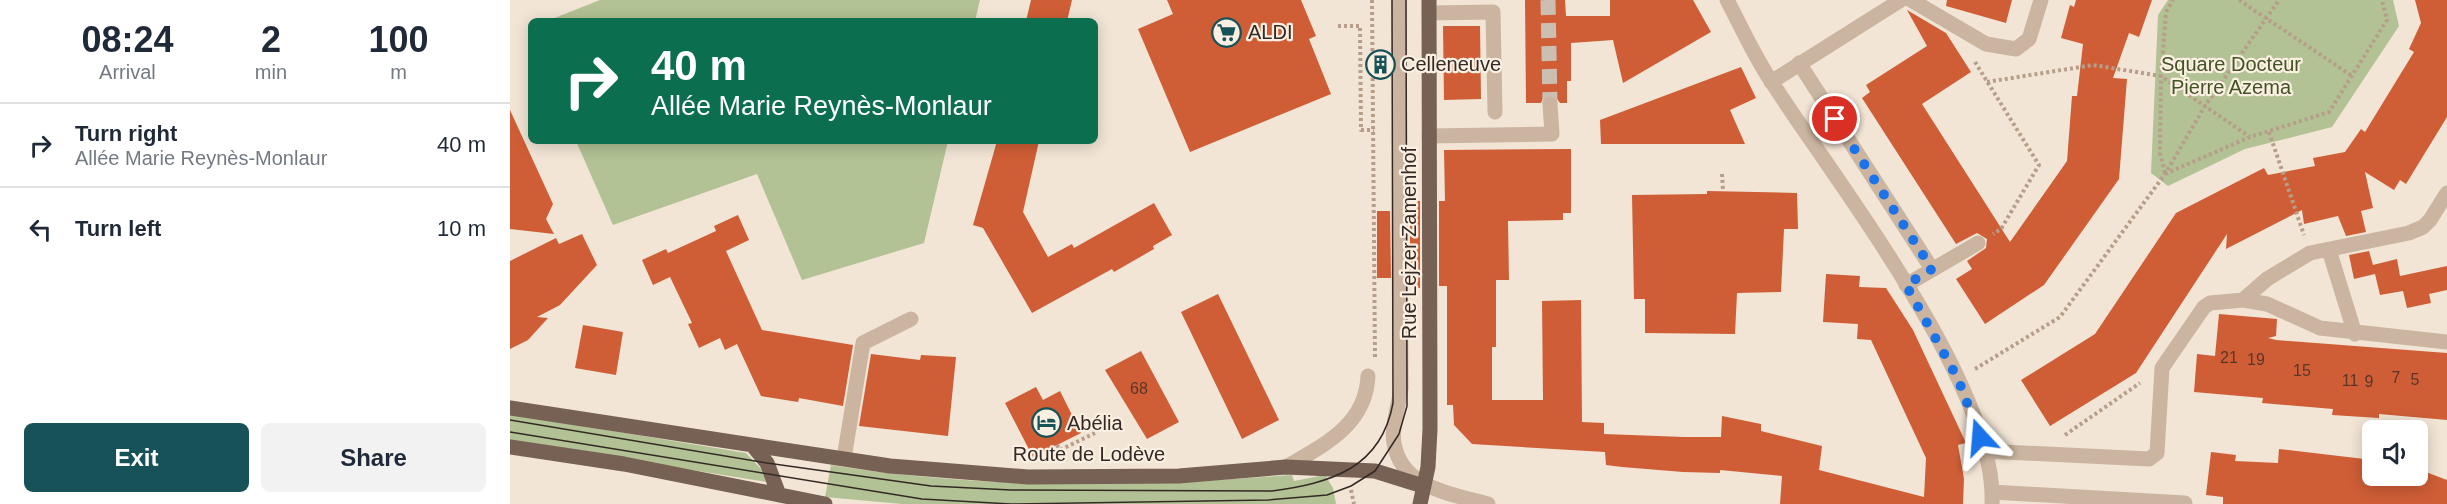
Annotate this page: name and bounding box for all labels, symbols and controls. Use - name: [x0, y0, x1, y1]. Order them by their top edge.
- supermarket icon: ALDI: [1211, 16, 1243, 48]
- text: 08:24: [81, 19, 173, 60]
- text: 2: [261, 19, 281, 60]
- text: 100: [368, 19, 429, 60]
- place label: ALDI: [1248, 21, 1292, 43]
- icon: right: [552, 42, 630, 120]
- text: 40 m: [651, 42, 747, 89]
- building icon: Celleneuve: [1364, 48, 1396, 80]
- place label: Celleneuve: [1401, 53, 1501, 75]
- park label: Square Docteur Pierre Azema: [2161, 53, 2301, 98]
- text: Arrival: [99, 61, 156, 83]
- text: min: [255, 61, 287, 83]
- text: m: [390, 61, 407, 83]
- text: Allée Marie Reynès-Monlaur: [651, 91, 992, 121]
- pin: [1809, 93, 1860, 144]
- icon: arrive: [1818, 102, 1851, 135]
- text: Turn right: [75, 121, 177, 146]
- icon: right: [24, 129, 57, 162]
- text: 40 m: [437, 132, 486, 157]
- street label: Rue Lejzer Zamenhof: [1398, 146, 1420, 339]
- text: Allée Marie Reynès-Monlaur: [75, 147, 327, 169]
- icon: left: [24, 213, 57, 246]
- text: Turn left: [75, 216, 161, 241]
- text: 10 m: [437, 216, 486, 241]
- house number: 21: [2220, 349, 2238, 366]
- house number: 19: [2247, 351, 2265, 368]
- house number: 15: [2293, 362, 2311, 379]
- house number: 7: [2392, 369, 2401, 386]
- house number: 5: [2411, 371, 2420, 388]
- house number: 11: [2342, 372, 2358, 389]
- house number: 9: [2365, 373, 2374, 390]
- house number: 68: [1130, 380, 1148, 397]
- position arrow: [1948, 405, 2012, 469]
- hotel icon: Abélia: [1030, 407, 1062, 439]
- place label: Abélia: [1067, 412, 1123, 434]
- map controls: [2362, 420, 2428, 486]
- button: sound: [2362, 420, 2428, 486]
- button: Exit: [24, 423, 249, 492]
- button: Share: [261, 423, 486, 492]
- street label: Route de Lodève: [1013, 443, 1165, 465]

